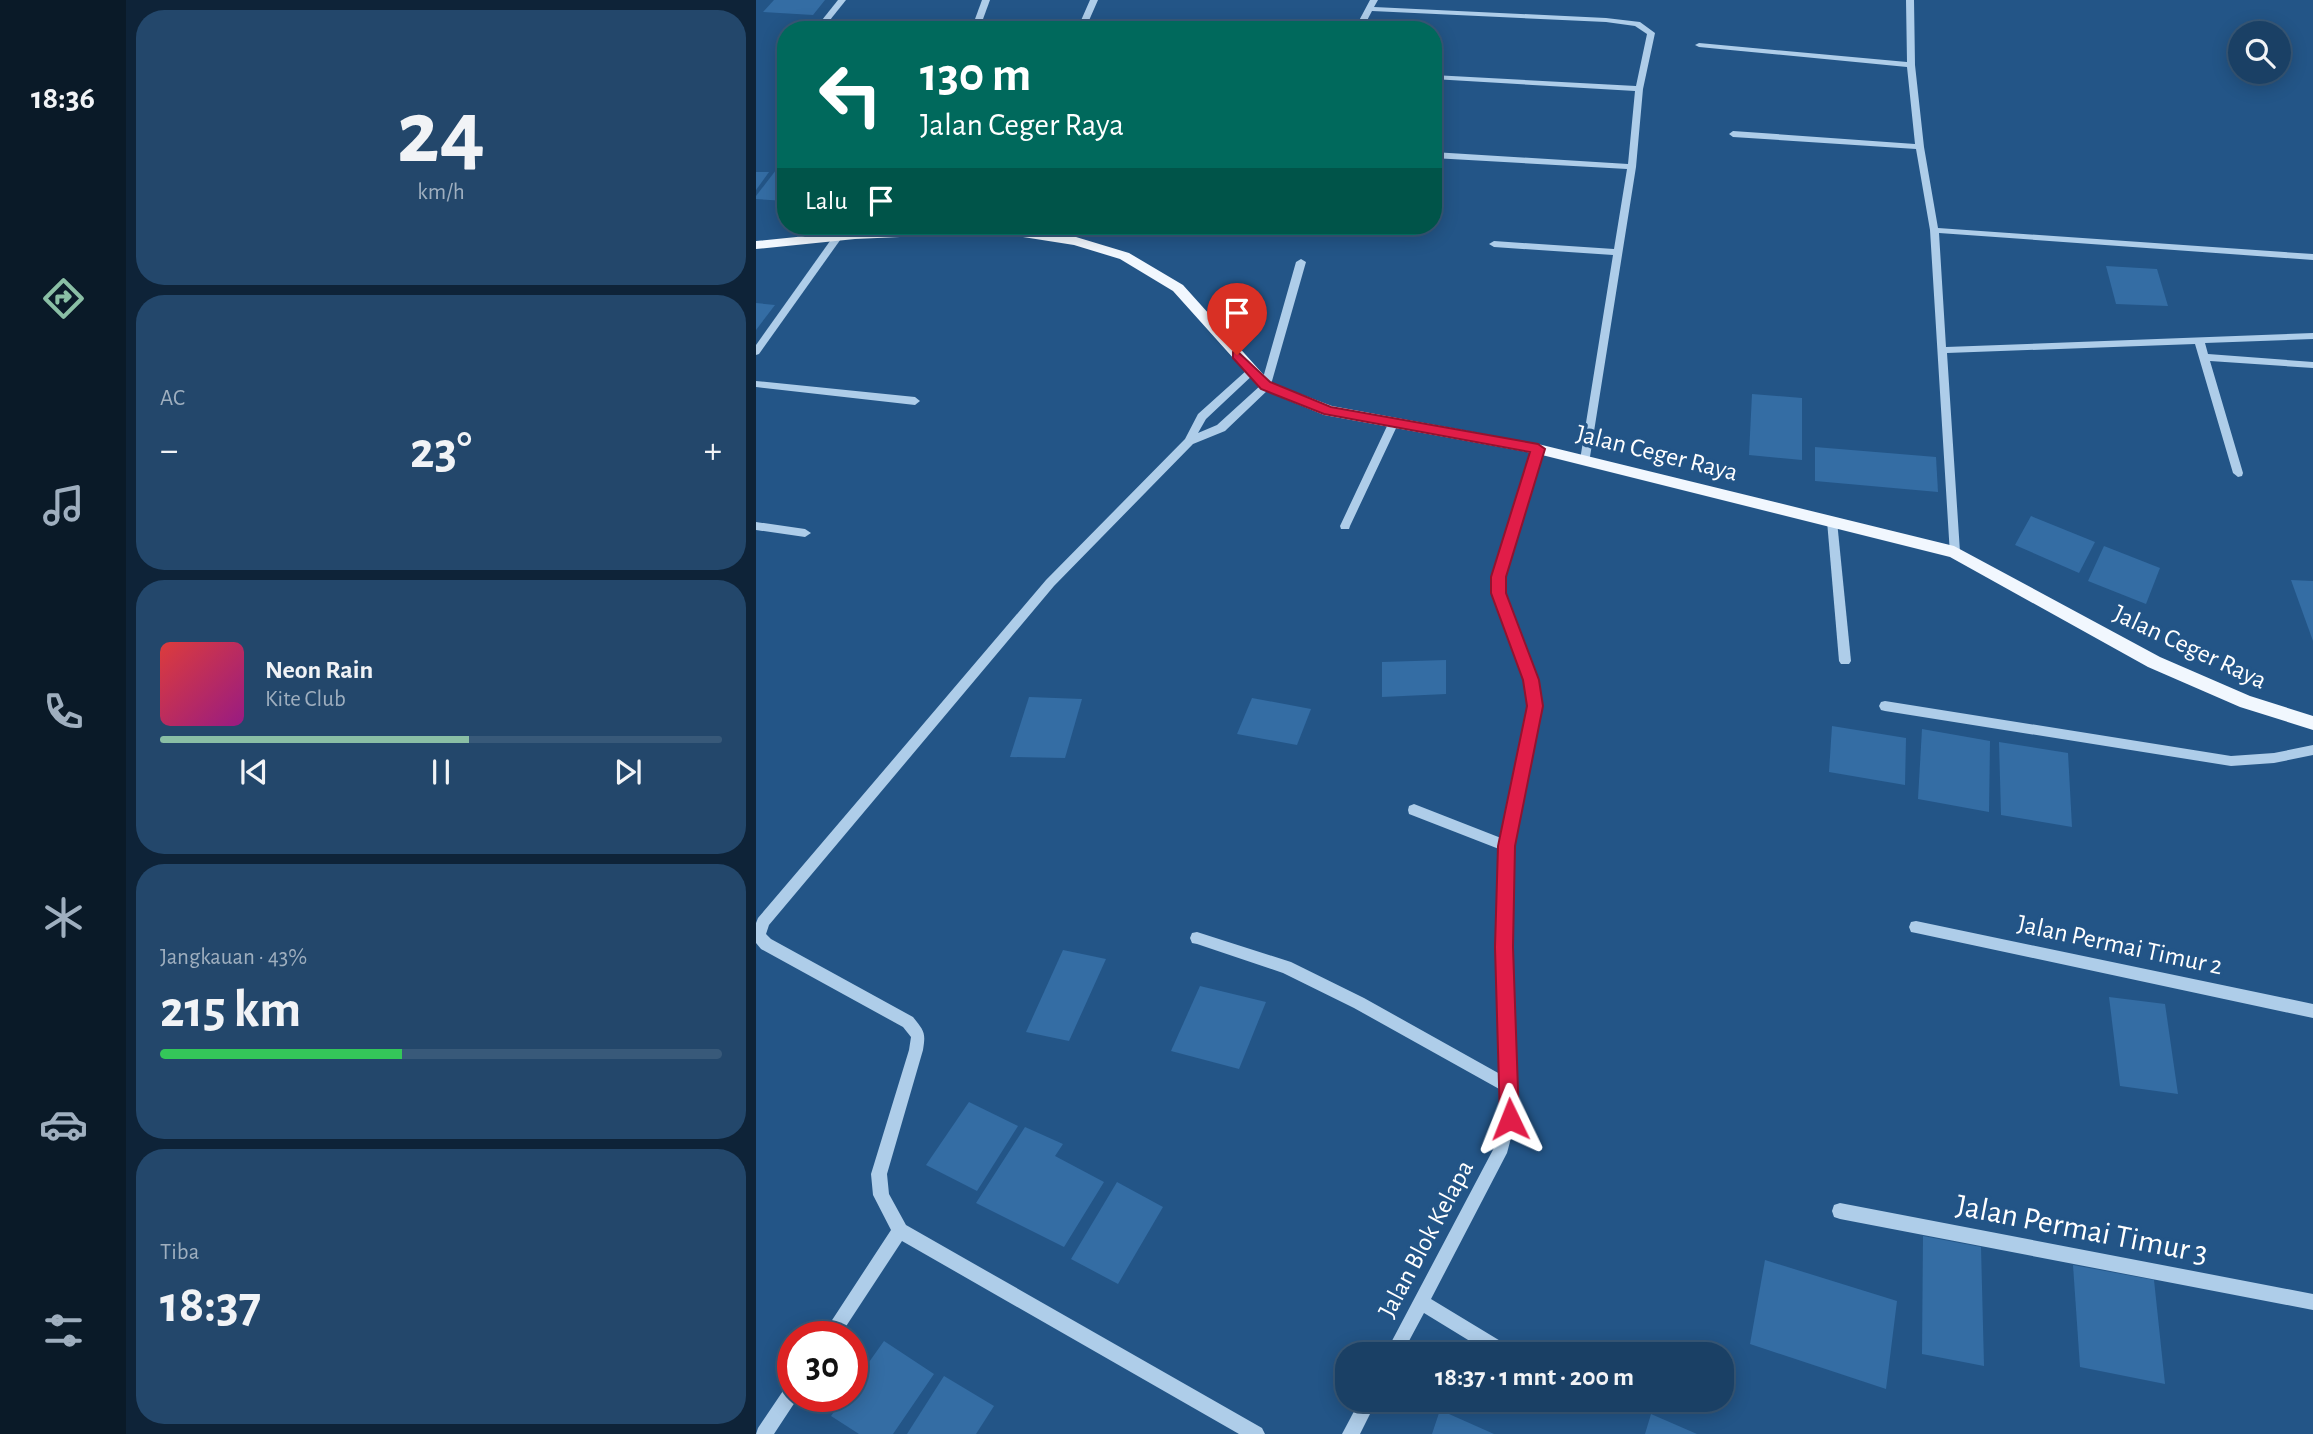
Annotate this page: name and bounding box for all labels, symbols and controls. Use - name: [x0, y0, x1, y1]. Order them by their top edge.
- map controls: [2228, 21, 2291, 84]
- button: search: [2228, 21, 2291, 84]
- icon: left: [805, 49, 896, 140]
- text: 130 m: [920, 51, 1031, 100]
- text: 18:36: [31, 82, 95, 114]
- text: 24: [397, 88, 485, 179]
- text: Jalan Ceger Raya: [920, 109, 1124, 141]
- text: km/h: [417, 181, 465, 204]
- icon: arrive: [862, 182, 900, 220]
- text: Lalu: [805, 188, 848, 214]
- icon: directions: [39, 274, 88, 323]
- pin: [1207, 283, 1267, 355]
- icon: arrive: [1218, 294, 1256, 332]
- text: AC: [160, 387, 185, 410]
- street label: Jalan Ceger Raya: [1573, 420, 1741, 486]
- text: 23°: [410, 425, 472, 477]
- text: −: [160, 432, 178, 470]
- text: +: [704, 432, 722, 470]
- icon: music: [39, 481, 88, 530]
- street label: Jalan Ceger Raya: [2109, 600, 2271, 694]
- text: Neon Rain: [265, 657, 373, 683]
- icon: phone: [39, 687, 88, 736]
- text: Kite Club: [265, 688, 346, 711]
- icon: previous: [235, 753, 273, 791]
- icon: pause: [422, 753, 460, 791]
- icon: next: [609, 753, 647, 791]
- icon: climate: [39, 893, 88, 942]
- street label: Jalan Permai Timur 2: [2015, 911, 2225, 979]
- text: Jangkauan · 43%: [160, 946, 307, 969]
- text: 215 km: [160, 984, 301, 1036]
- position arrow: [1473, 1082, 1547, 1156]
- icon: car: [39, 1100, 88, 1149]
- street label: Jalan Blok Kelapa: [1374, 1156, 1478, 1322]
- street label: Jalan Permai Timur 3: [1953, 1189, 2211, 1269]
- text: Tiba: [160, 1241, 199, 1264]
- text: 18:37: [160, 1279, 261, 1331]
- icon: filters: [39, 1306, 88, 1355]
- speed limit sign: 30: [777, 1321, 868, 1412]
- text: 18:37 · 1 mnt · 200 m: [1435, 1364, 1634, 1390]

